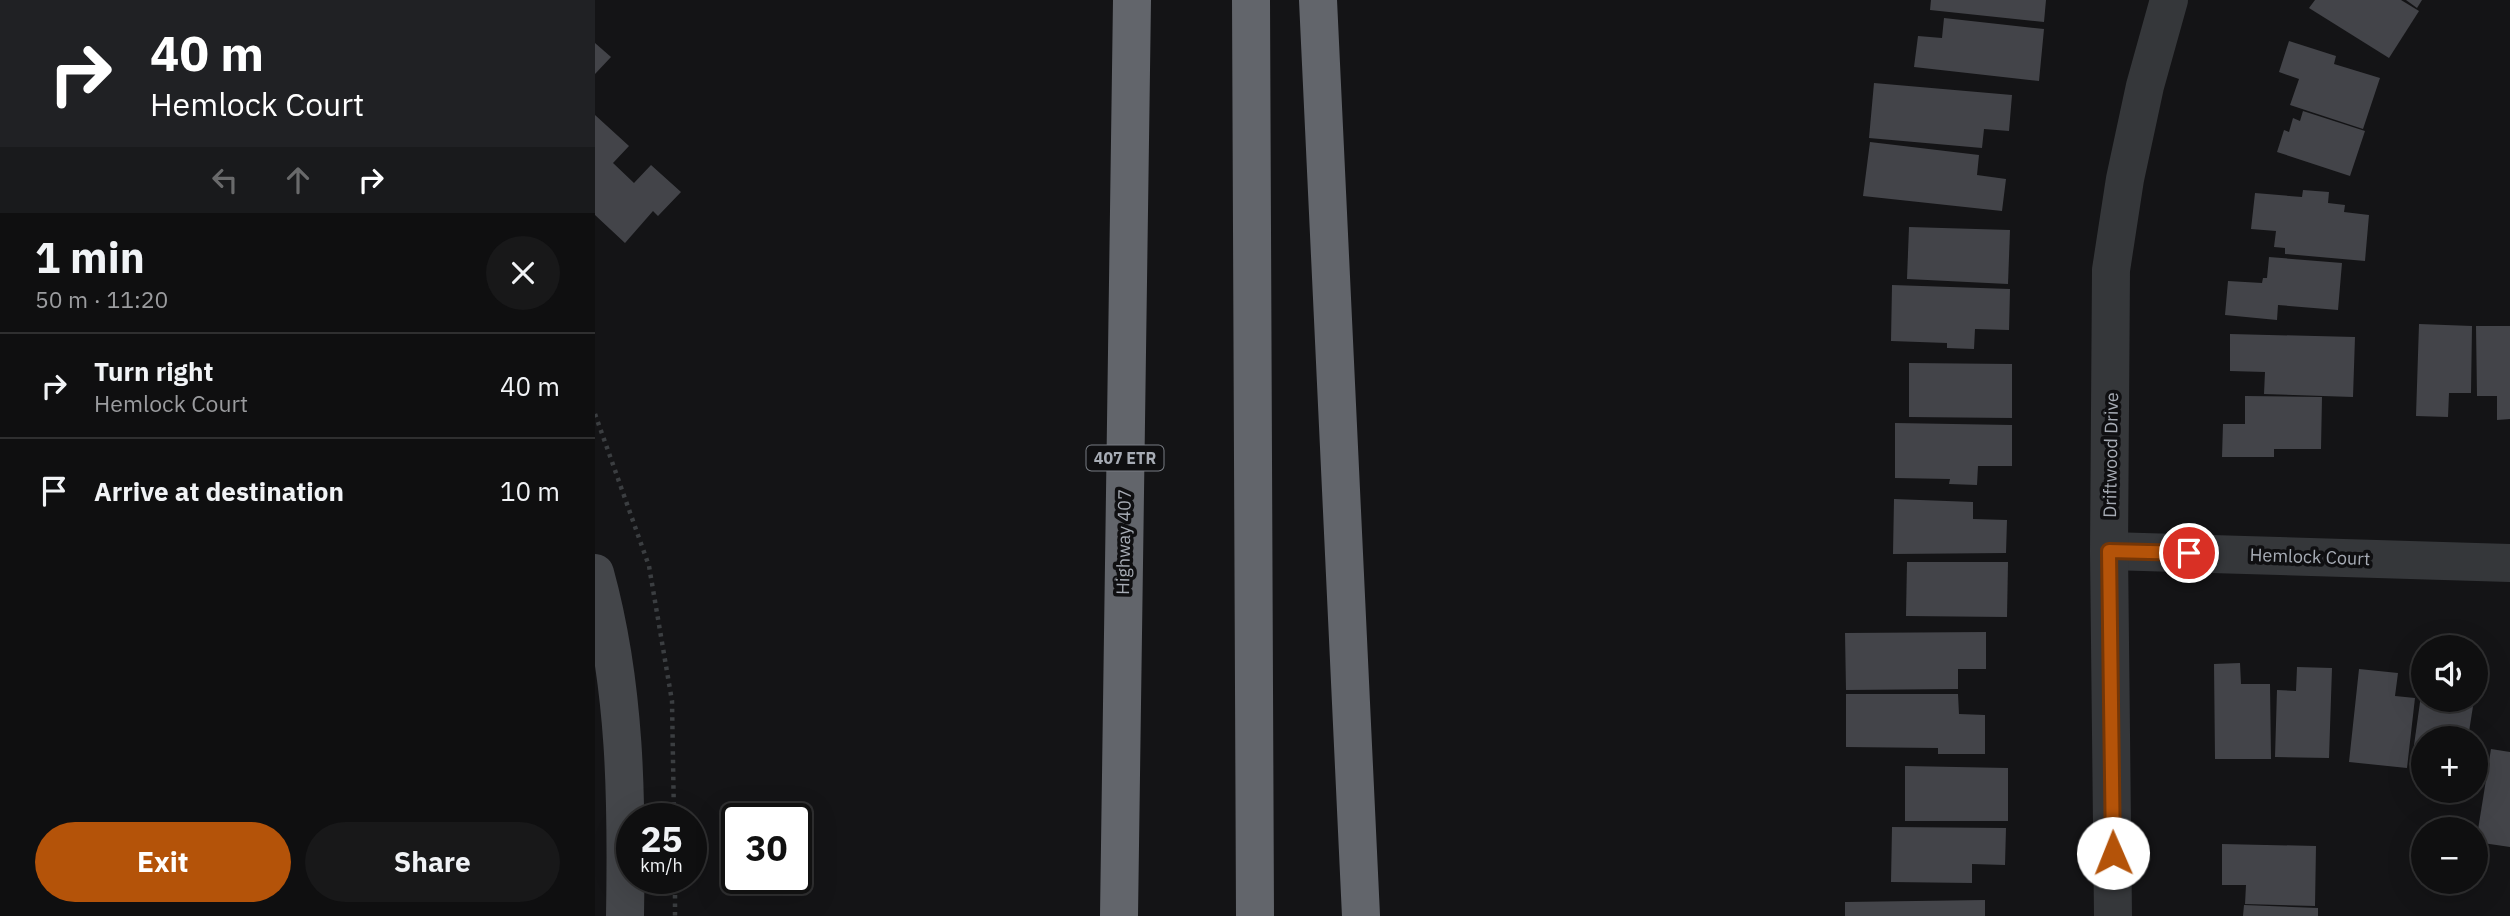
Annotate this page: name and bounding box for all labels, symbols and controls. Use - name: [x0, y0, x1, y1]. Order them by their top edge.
- text: 40 m: [150, 21, 264, 84]
- icon: right: [35, 28, 126, 119]
- text: Hemlock Court: [150, 83, 364, 125]
- icon: left: [206, 161, 244, 199]
- icon: ahead: [279, 161, 317, 199]
- icon: right: [352, 161, 390, 199]
- text: 1 min: [35, 230, 145, 285]
- button: close: [486, 236, 560, 310]
- text: 50 m · 11:20: [35, 284, 168, 314]
- text: Turn right: [94, 354, 213, 388]
- icon: right: [35, 367, 73, 405]
- text: 40 m: [500, 369, 560, 403]
- text: Hemlock Court: [94, 388, 248, 418]
- street label: Driftwood Drive: [2098, 392, 2123, 518]
- road number: 407 ETR: [1086, 446, 1163, 471]
- icon: arrive: [35, 472, 73, 510]
- text: Arrive at destination: [94, 474, 344, 508]
- text: 10 m: [500, 474, 560, 508]
- street label: Highway 407: [1111, 489, 1136, 595]
- pin: [2159, 523, 2219, 583]
- icon: arrive: [2170, 534, 2208, 572]
- street label: Hemlock Court: [2249, 543, 2371, 570]
- map controls: [2411, 635, 2488, 894]
- button: sound: [2411, 635, 2488, 712]
- button: +: [2411, 726, 2488, 803]
- speed limit sign: 30: [721, 803, 812, 894]
- text: 25: [640, 816, 683, 862]
- position arrow: [2076, 816, 2150, 890]
- button: −: [2411, 817, 2488, 894]
- button: Exit: [35, 822, 291, 902]
- button: Share: [305, 822, 560, 902]
- text: km/h: [640, 854, 683, 877]

